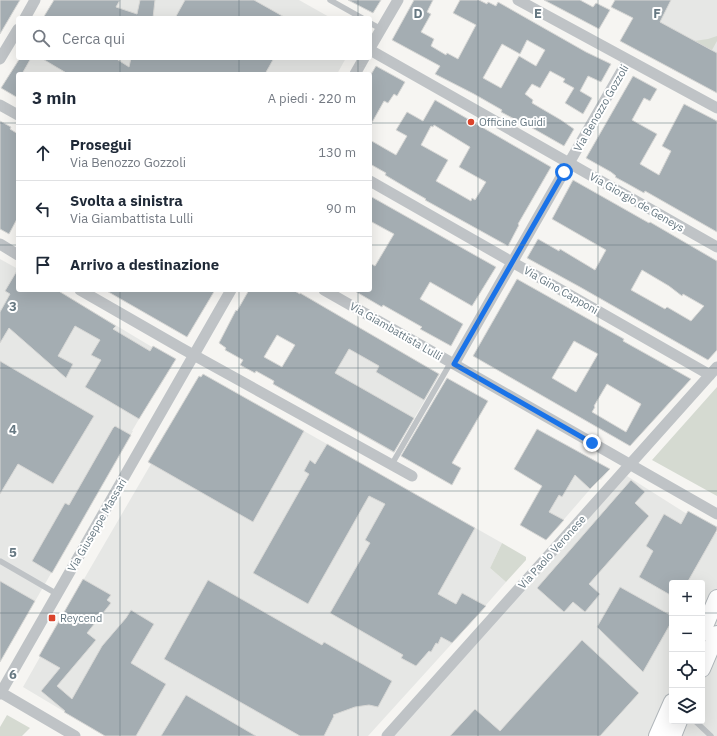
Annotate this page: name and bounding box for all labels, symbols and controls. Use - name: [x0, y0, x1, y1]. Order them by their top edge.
- text: D: [413, 5, 423, 22]
- text: E: [534, 5, 542, 22]
- text: F: [653, 5, 661, 22]
- search box: [16, 16, 372, 60]
- icon: search: [30, 27, 52, 49]
- text: Cerca qui: [62, 29, 125, 48]
- street label: Via Benozzo Gozzoli: [570, 62, 632, 154]
- text: 3 min: [32, 87, 76, 109]
- text: A piedi · 220 m: [268, 90, 356, 107]
- place label: Officine Guidi: [479, 115, 546, 129]
- marker: Officine Guidi: [466, 117, 476, 127]
- text: Prosegui: [70, 135, 132, 154]
- icon: ahead: [32, 142, 54, 164]
- text: 130 m: [318, 144, 356, 161]
- text: Via Benozzo Gozzoli: [70, 154, 186, 171]
- route start: [555, 163, 573, 181]
- street label: Via Giorgio de Geneys: [587, 169, 687, 235]
- text: Svolta a sinistra: [70, 191, 183, 210]
- icon: left: [32, 198, 54, 220]
- text: 90 m: [326, 200, 356, 217]
- text: Via Giambattista Lulli: [70, 210, 193, 227]
- icon: arrive: [32, 254, 54, 276]
- text: Arrivo a destinazione: [70, 255, 219, 274]
- street label: Via Gino Capponi: [521, 263, 601, 317]
- text: 3: [9, 298, 17, 315]
- street label: Via Giambattista Lulli: [347, 299, 445, 363]
- text: 4: [9, 421, 17, 438]
- route end: [583, 434, 601, 452]
- street label: Via Giuseppe Massari: [65, 476, 129, 574]
- street label: Via Paolo Veronese: [515, 512, 589, 592]
- text: 5: [9, 544, 17, 561]
- map controls: [669, 580, 705, 724]
- button: +: [669, 580, 705, 616]
- place label: Reycend: [60, 611, 102, 625]
- marker: Reycend: [47, 613, 57, 623]
- button: −: [669, 616, 705, 652]
- button: locate: [669, 652, 705, 688]
- text: 6: [9, 666, 17, 683]
- button: layers: [669, 688, 705, 724]

